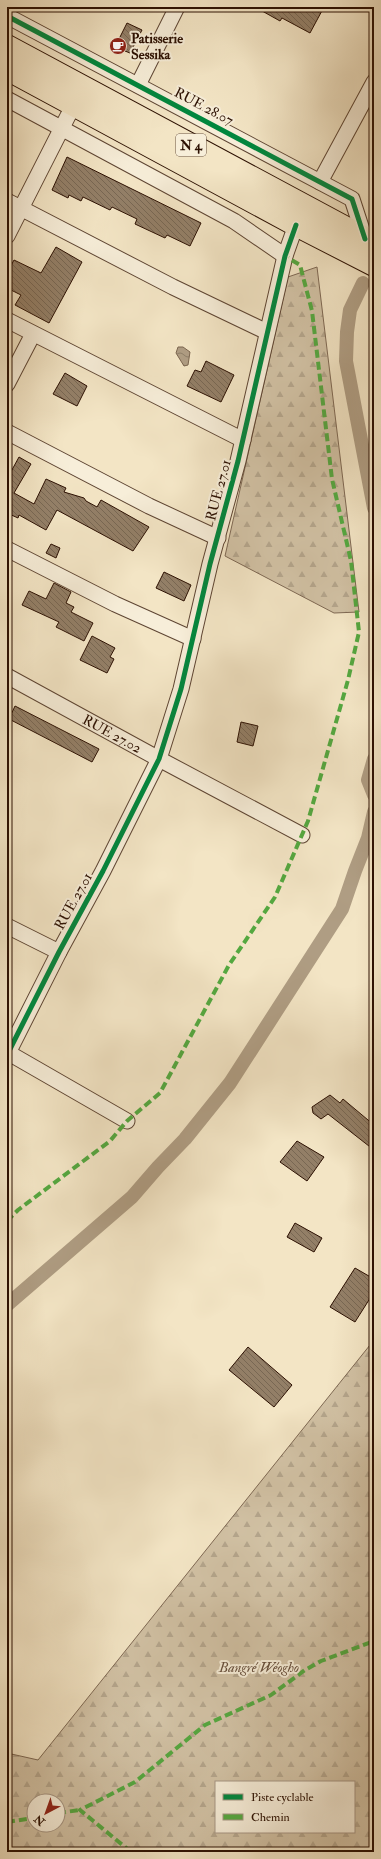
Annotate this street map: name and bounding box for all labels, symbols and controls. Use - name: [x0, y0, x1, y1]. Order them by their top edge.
- place label: Patisserie Sessika: [131, 30, 183, 63]
- cafe icon: Patisserie Sessika: [108, 36, 128, 56]
- street label: RUE 28.07: [171, 84, 237, 129]
- road number: N 4: [176, 134, 206, 156]
- street label: RUE 27.01: [202, 458, 235, 522]
- street label: RUE 27.02: [80, 711, 145, 757]
- street label: RUE 27.01: [51, 870, 96, 933]
- park label: Bangré Wéogho: [218, 1659, 299, 1676]
- legend: [215, 1781, 355, 1833]
- text: Piste cyclable: [251, 1790, 313, 1805]
- north arrow: [26, 1793, 66, 1833]
- text: Chemin: [251, 1810, 290, 1825]
- text: N: [31, 1811, 49, 1829]

